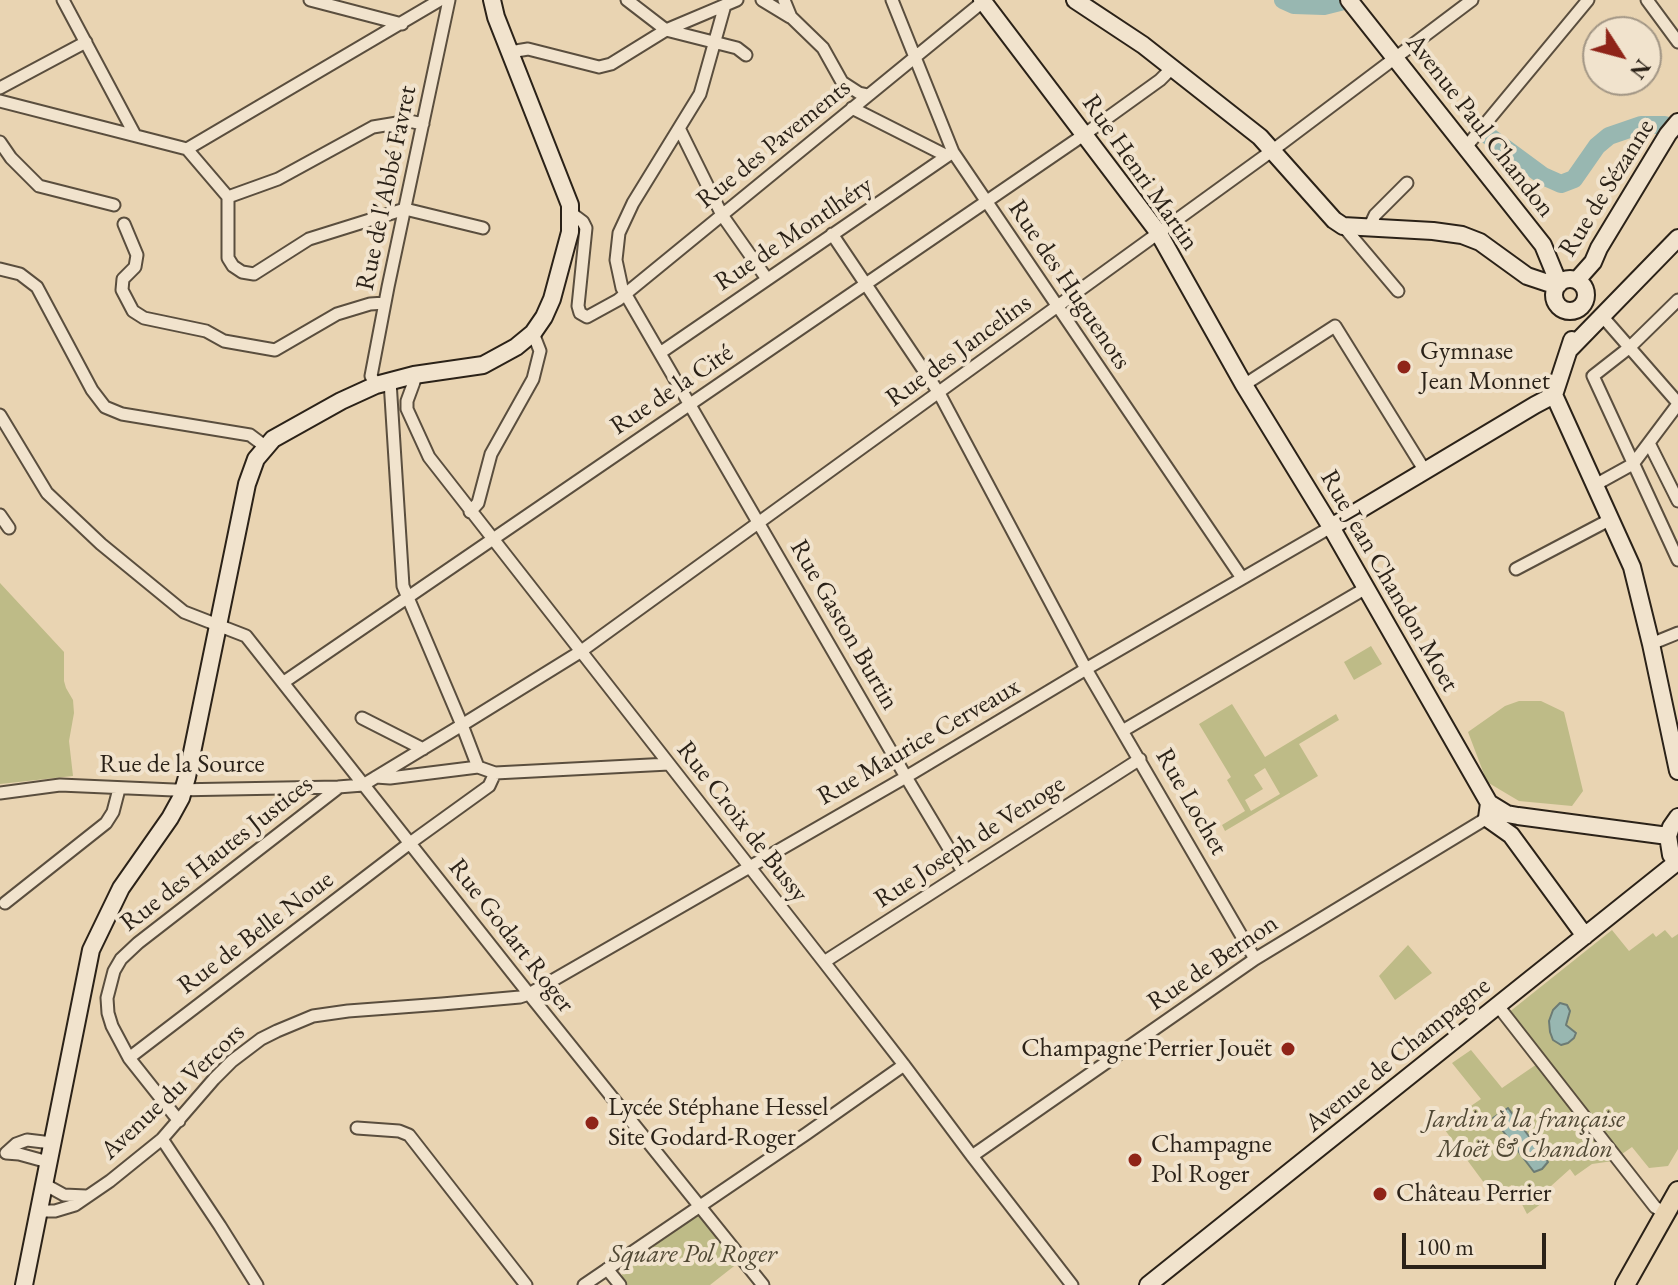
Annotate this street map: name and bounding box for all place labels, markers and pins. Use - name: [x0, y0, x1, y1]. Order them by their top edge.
- place label: Gymnase Jean Monnet: [1420, 336, 1550, 398]
- marker: Gymnase Jean Monnet: [1395, 358, 1413, 376]
- place label: Champagne Perrier Jouët: [1021, 1033, 1272, 1065]
- marker: Champagne Perrier Jouët: [1279, 1040, 1297, 1058]
- place label: Lycée Stéphane Hessel Site Godard-Roger: [608, 1092, 829, 1154]
- marker: Lycée Stéphane Hessel Site Godard-Roger: [583, 1114, 601, 1132]
- place label: Champagne Pol Roger: [1151, 1129, 1272, 1190]
- marker: Champagne Pol Roger: [1126, 1151, 1144, 1169]
- place label: Château Perrier: [1396, 1178, 1552, 1210]
- marker: Château Perrier: [1371, 1185, 1389, 1203]

